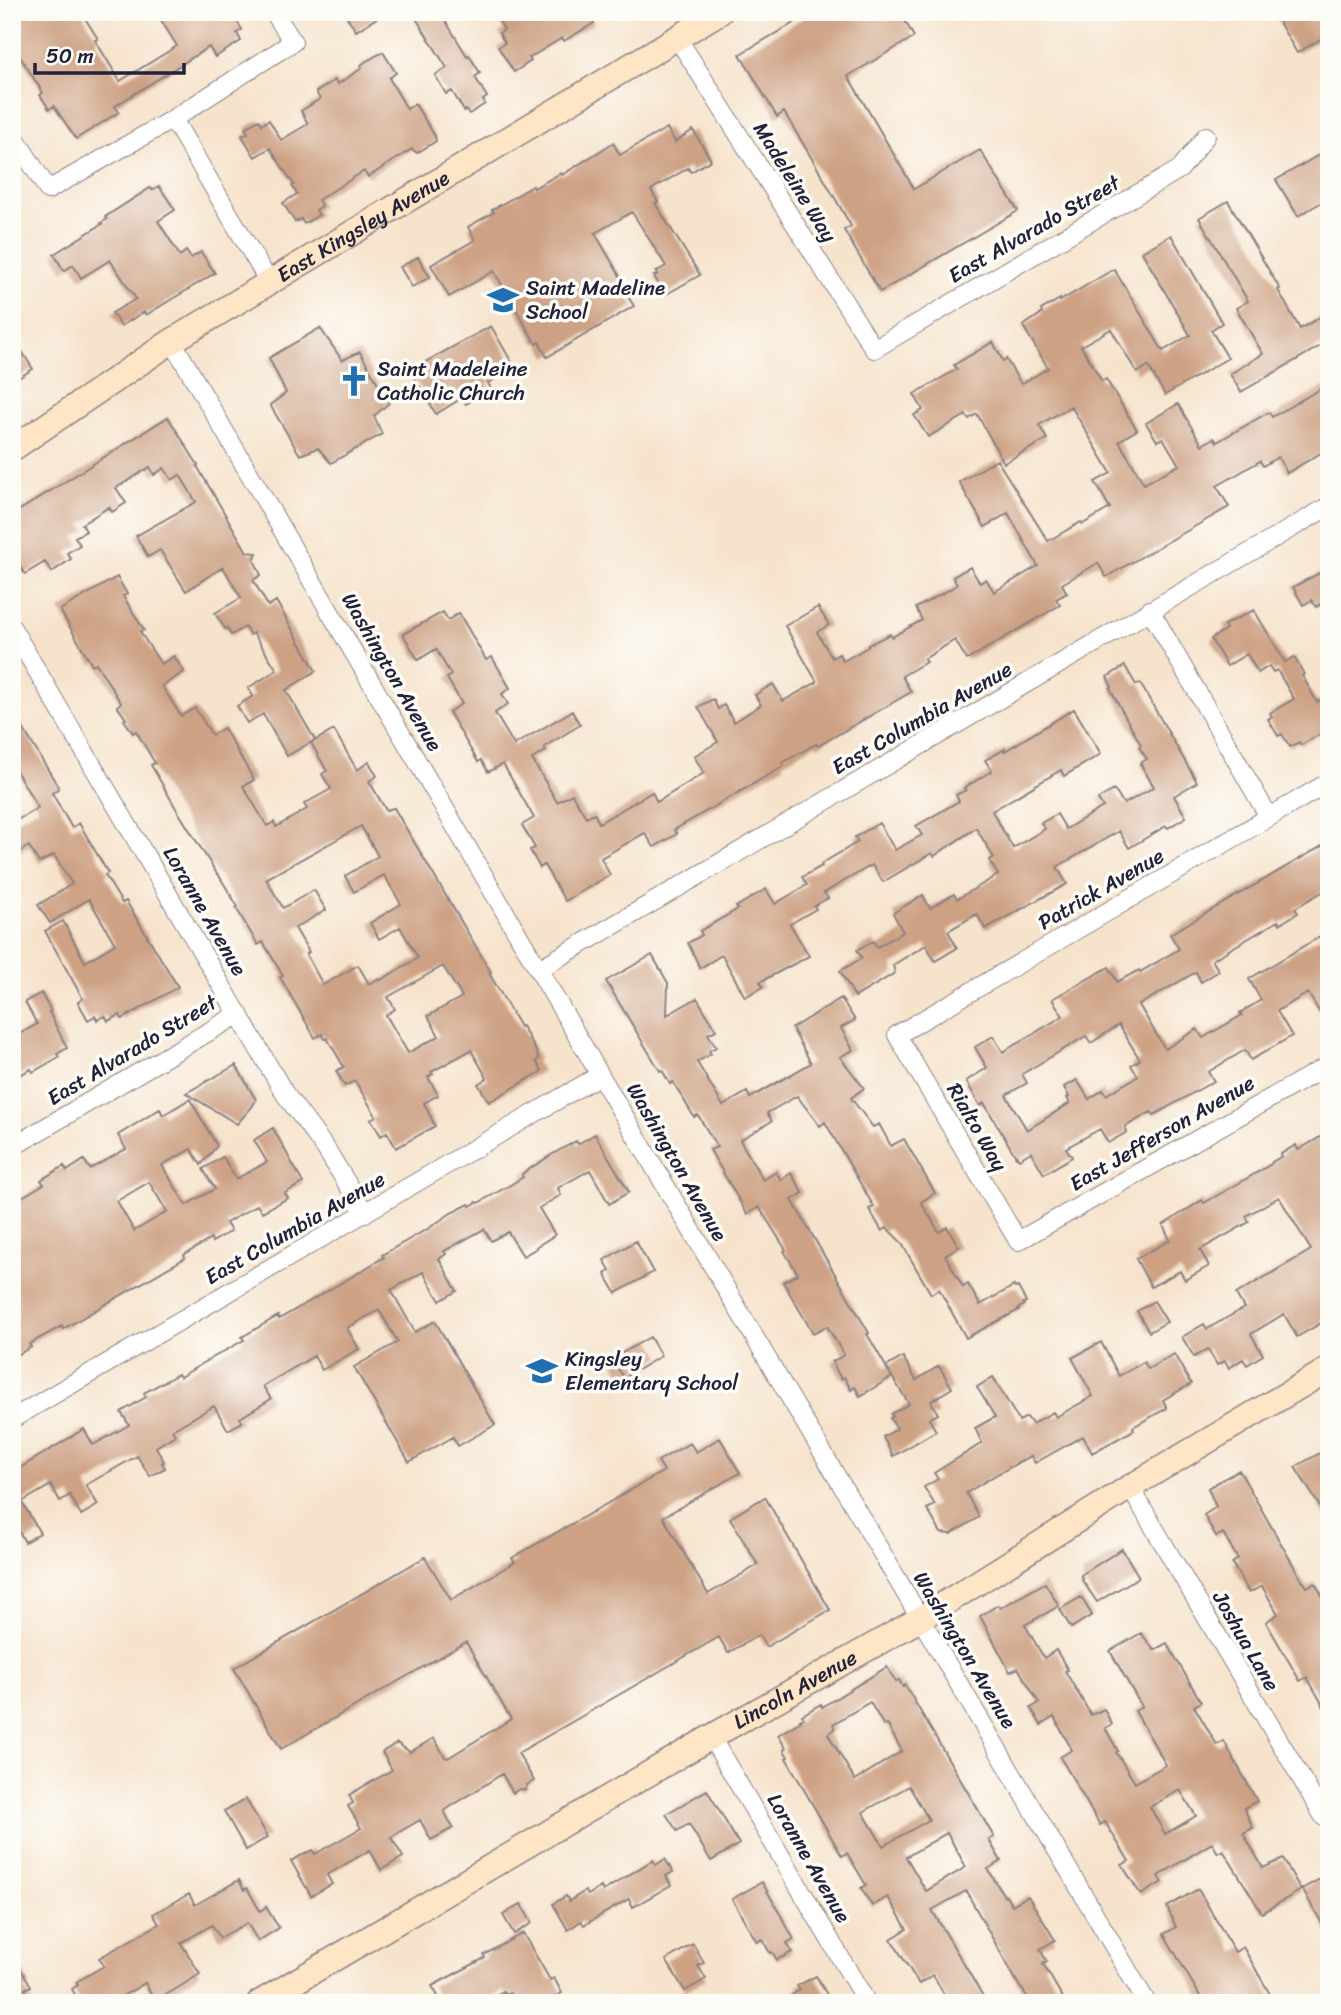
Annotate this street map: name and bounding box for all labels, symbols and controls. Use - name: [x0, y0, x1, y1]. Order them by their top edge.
- scale bar: [35, 32, 184, 76]
- text: 50 m: [46, 37, 94, 75]
- street label: Madeleine Way: [743, 114, 847, 250]
- street label: East Kingsley Avenue: [269, 159, 457, 293]
- street label: East Alvarado Street: [941, 163, 1129, 294]
- place label: Saint Madeline School: [526, 269, 665, 331]
- school or university icon: Saint Madeline School: [486, 283, 520, 317]
- place label: Saint Madeleine Catholic Church: [377, 350, 528, 412]
- church icon: Saint Madeleine Catholic Church: [337, 364, 371, 398]
- street label: Washington Avenue: [331, 585, 453, 759]
- street label: East Columbia Avenue: [824, 651, 1020, 785]
- street label: Patrick Avenue: [1030, 837, 1172, 941]
- street label: Loranne Avenue: [152, 839, 258, 983]
- street label: East Alvarado Street: [39, 983, 226, 1116]
- street label: East Jefferson Avenue: [1062, 1064, 1262, 1202]
- street label: Washington Avenue: [616, 1075, 738, 1249]
- street label: Rialto Way: [936, 1075, 1018, 1179]
- street label: East Columbia Avenue: [197, 1161, 393, 1295]
- place label: Kingsley Elementary School: [565, 1340, 739, 1402]
- school or university icon: Kingsley Elementary School: [525, 1354, 559, 1388]
- street label: Washington Avenue: [903, 1564, 1027, 1736]
- street label: Joshua Lane: [1201, 1583, 1290, 1699]
- street label: Lincoln Avenue: [726, 1639, 865, 1740]
- street label: Loranne Avenue: [756, 1786, 862, 1930]

